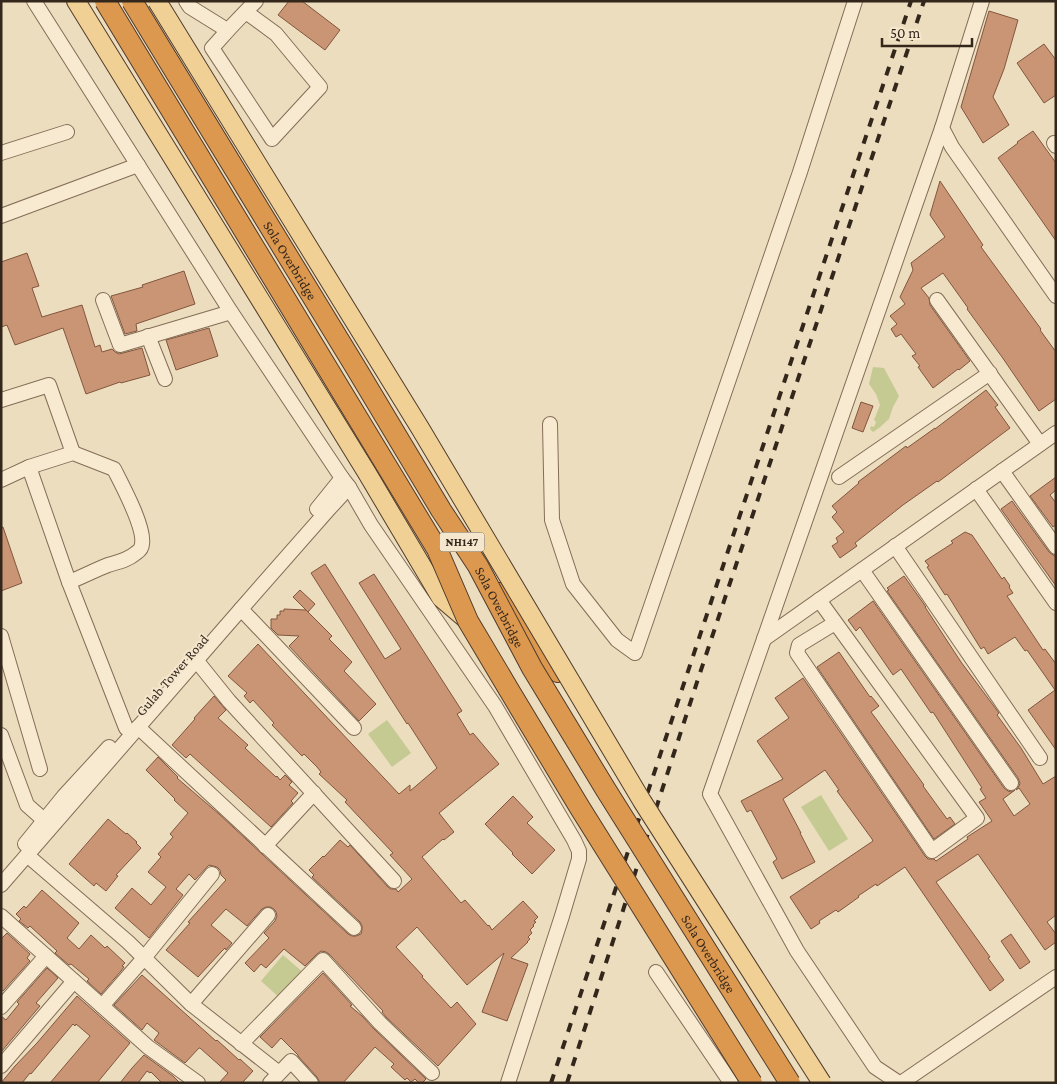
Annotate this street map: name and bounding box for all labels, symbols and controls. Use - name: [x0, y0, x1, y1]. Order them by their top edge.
- scale bar: [882, 15, 972, 47]
- text: 50 m: [890, 25, 920, 41]
- street label: Sola Overbridge: [260, 218, 320, 303]
- road number: NH147: [440, 532, 484, 552]
- street label: Sola Overbridge: [472, 564, 528, 650]
- street label: Gulab Tower Road: [132, 631, 212, 719]
- street label: Sola Overbridge: [678, 912, 739, 996]

